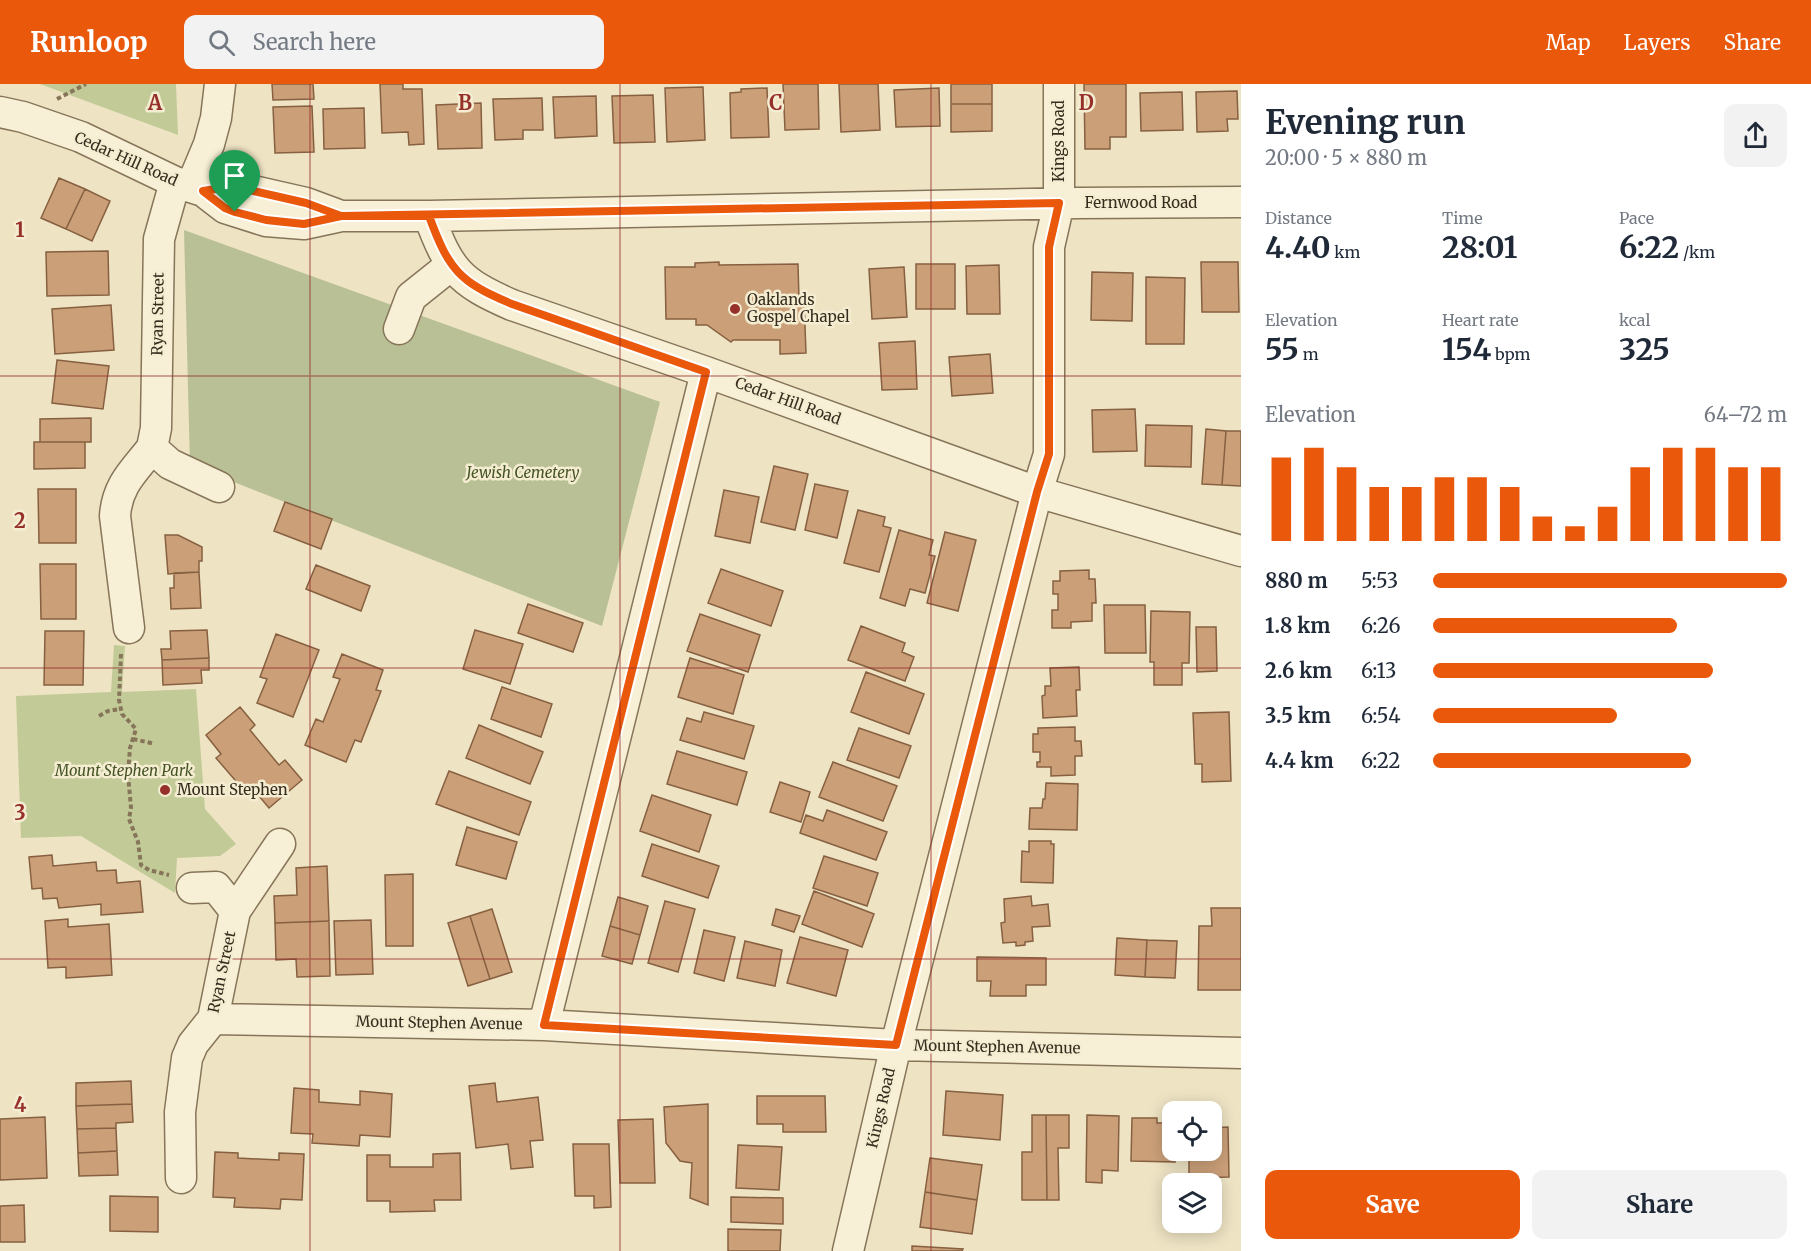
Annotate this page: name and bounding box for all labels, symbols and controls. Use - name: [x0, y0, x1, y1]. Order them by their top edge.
- search box: [184, 15, 604, 69]
- text: Runloop: [30, 24, 148, 60]
- icon: search: [205, 26, 238, 59]
- text: Search here: [253, 28, 376, 56]
- text: Map: [1546, 29, 1591, 56]
- text: Layers: [1624, 29, 1691, 56]
- text: Share: [1724, 29, 1781, 56]
- text: A: [147, 90, 163, 115]
- text: B: [458, 90, 472, 115]
- text: C: [769, 90, 783, 115]
- text: D: [1078, 90, 1094, 115]
- street label: Kings Road: [1049, 100, 1068, 182]
- text: Evening run: [1265, 102, 1465, 143]
- button: share: [1724, 104, 1787, 167]
- street label: Cedar Hill Road: [72, 127, 181, 190]
- text: 20:00 · 5 × 880 m: [1265, 145, 1427, 170]
- pin: [209, 150, 260, 212]
- icon: arrive: [218, 159, 251, 192]
- street label: Fernwood Road: [1085, 193, 1197, 212]
- text: Distance: [1265, 208, 1332, 228]
- text: Time: [1442, 208, 1483, 228]
- text: Pace: [1619, 208, 1654, 228]
- text: 1: [15, 217, 25, 242]
- text: 4.40: [1265, 228, 1331, 266]
- text: 28:01: [1442, 228, 1517, 266]
- text: 6:22: [1619, 228, 1679, 266]
- text: km: [1331, 242, 1360, 262]
- text: /km: [1679, 242, 1715, 262]
- street label: Ryan Street: [147, 272, 168, 356]
- place label: Oaklands Gospel Chapel: [747, 290, 850, 326]
- marker: Oaklands Gospel Chapel: [728, 302, 742, 316]
- text: Elevation: [1265, 310, 1338, 330]
- text: Heart rate: [1442, 310, 1519, 330]
- text: kcal: [1619, 310, 1650, 330]
- text: 55: [1265, 330, 1299, 368]
- text: 154: [1442, 330, 1491, 368]
- text: 325: [1619, 330, 1670, 368]
- text: m: [1299, 344, 1319, 364]
- text: bpm: [1491, 344, 1530, 364]
- street label: Cedar Hill Road: [733, 373, 844, 428]
- text: Elevation: [1265, 402, 1356, 427]
- text: 64–72 m: [1704, 402, 1787, 427]
- park label: Jewish Cemetery: [464, 463, 580, 482]
- text: 2: [14, 508, 26, 533]
- text: 880 m: [1265, 568, 1328, 593]
- text: 5:53: [1361, 568, 1398, 593]
- text: 1.8 km: [1265, 613, 1330, 638]
- text: 6:26: [1361, 613, 1401, 638]
- text: 2.6 km: [1265, 658, 1332, 683]
- text: 6:13: [1361, 658, 1397, 683]
- text: 3.5 km: [1265, 703, 1331, 728]
- text: 6:54: [1361, 703, 1400, 728]
- text: 4.4 km: [1265, 748, 1334, 773]
- text: 6:22: [1361, 748, 1400, 773]
- park label: Mount Stephen Park: [54, 761, 194, 780]
- place label: Mount Stephen: [177, 780, 288, 799]
- marker: Mount Stephen: [158, 783, 172, 797]
- text: 3: [14, 800, 26, 825]
- street label: Ryan Street: [204, 929, 239, 1015]
- street label: Mount Stephen Avenue: [355, 1012, 523, 1033]
- street label: Mount Stephen Avenue: [913, 1036, 1081, 1057]
- street label: Kings Road: [862, 1066, 899, 1150]
- text: 4: [14, 1092, 27, 1117]
- map controls: [1162, 1101, 1222, 1233]
- button: locate: [1162, 1101, 1222, 1161]
- button: Save: [1265, 1170, 1520, 1239]
- button: Share: [1532, 1170, 1787, 1239]
- button: layers: [1162, 1173, 1222, 1233]

